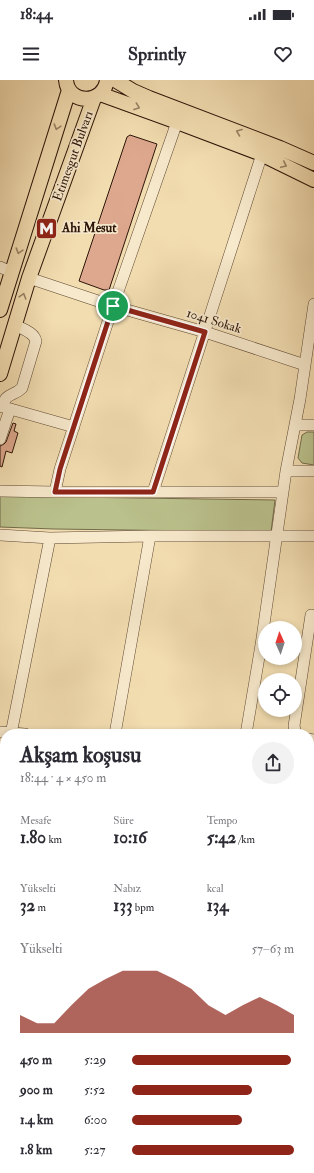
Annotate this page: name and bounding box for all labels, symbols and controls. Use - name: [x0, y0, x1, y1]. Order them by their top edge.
- text: 18:44: [20, 5, 52, 24]
- icon: menu: [20, 43, 42, 65]
- text: Sprintly: [128, 43, 186, 66]
- icon: heart: [272, 43, 294, 65]
- one-way arrow: [133, 102, 140, 111]
- street label: Etimesgut Bulvarı: [49, 108, 97, 203]
- one-way arrow: [53, 123, 62, 130]
- one-way arrow: [236, 129, 243, 137]
- one-way arrow: [279, 160, 287, 168]
- metro station icon: Ahi Mesut: [33, 215, 59, 241]
- place label: Ahi Mesut: [61, 220, 117, 236]
- one-way arrow: [15, 247, 24, 254]
- pin: [96, 289, 130, 323]
- one-way arrow: [18, 293, 27, 300]
- icon: arrive: [102, 295, 124, 317]
- street label: 1041 Sokak: [185, 305, 244, 337]
- north arrow: [258, 621, 302, 665]
- map controls: [258, 621, 302, 717]
- button: locate: [258, 673, 302, 717]
- text: Akşam koşusu: [20, 741, 141, 769]
- button: share: [252, 742, 294, 784]
- text: 18:44 · 4 × 450 m: [20, 770, 106, 786]
- text: Mesafe: [20, 814, 51, 827]
- text: Süre: [113, 814, 134, 827]
- text: Tempo: [207, 814, 237, 827]
- text: 1.80: [20, 827, 46, 848]
- text: 10:16: [113, 827, 147, 848]
- text: 5:42: [207, 827, 236, 848]
- text: km: [46, 833, 62, 846]
- text: /km: [236, 833, 255, 846]
- text: Yükselti: [20, 882, 56, 895]
- text: Nabız: [113, 882, 141, 895]
- text: kcal: [207, 882, 224, 895]
- text: 32: [20, 895, 35, 916]
- text: 133: [113, 895, 132, 916]
- text: 134: [207, 895, 228, 916]
- text: m: [35, 901, 46, 914]
- text: bpm: [132, 901, 154, 914]
- text: Yükselti: [20, 941, 63, 957]
- text: 57–63 m: [251, 941, 294, 957]
- text: 450 m: [20, 1052, 52, 1068]
- text: 5:29: [84, 1052, 106, 1068]
- text: 900 m: [20, 1082, 53, 1098]
- text: 5:52: [84, 1082, 105, 1098]
- text: 1.4 km: [20, 1112, 53, 1128]
- text: 6:00: [84, 1112, 107, 1128]
- text: 1.8 km: [20, 1142, 52, 1158]
- text: 5:27: [84, 1142, 105, 1158]

